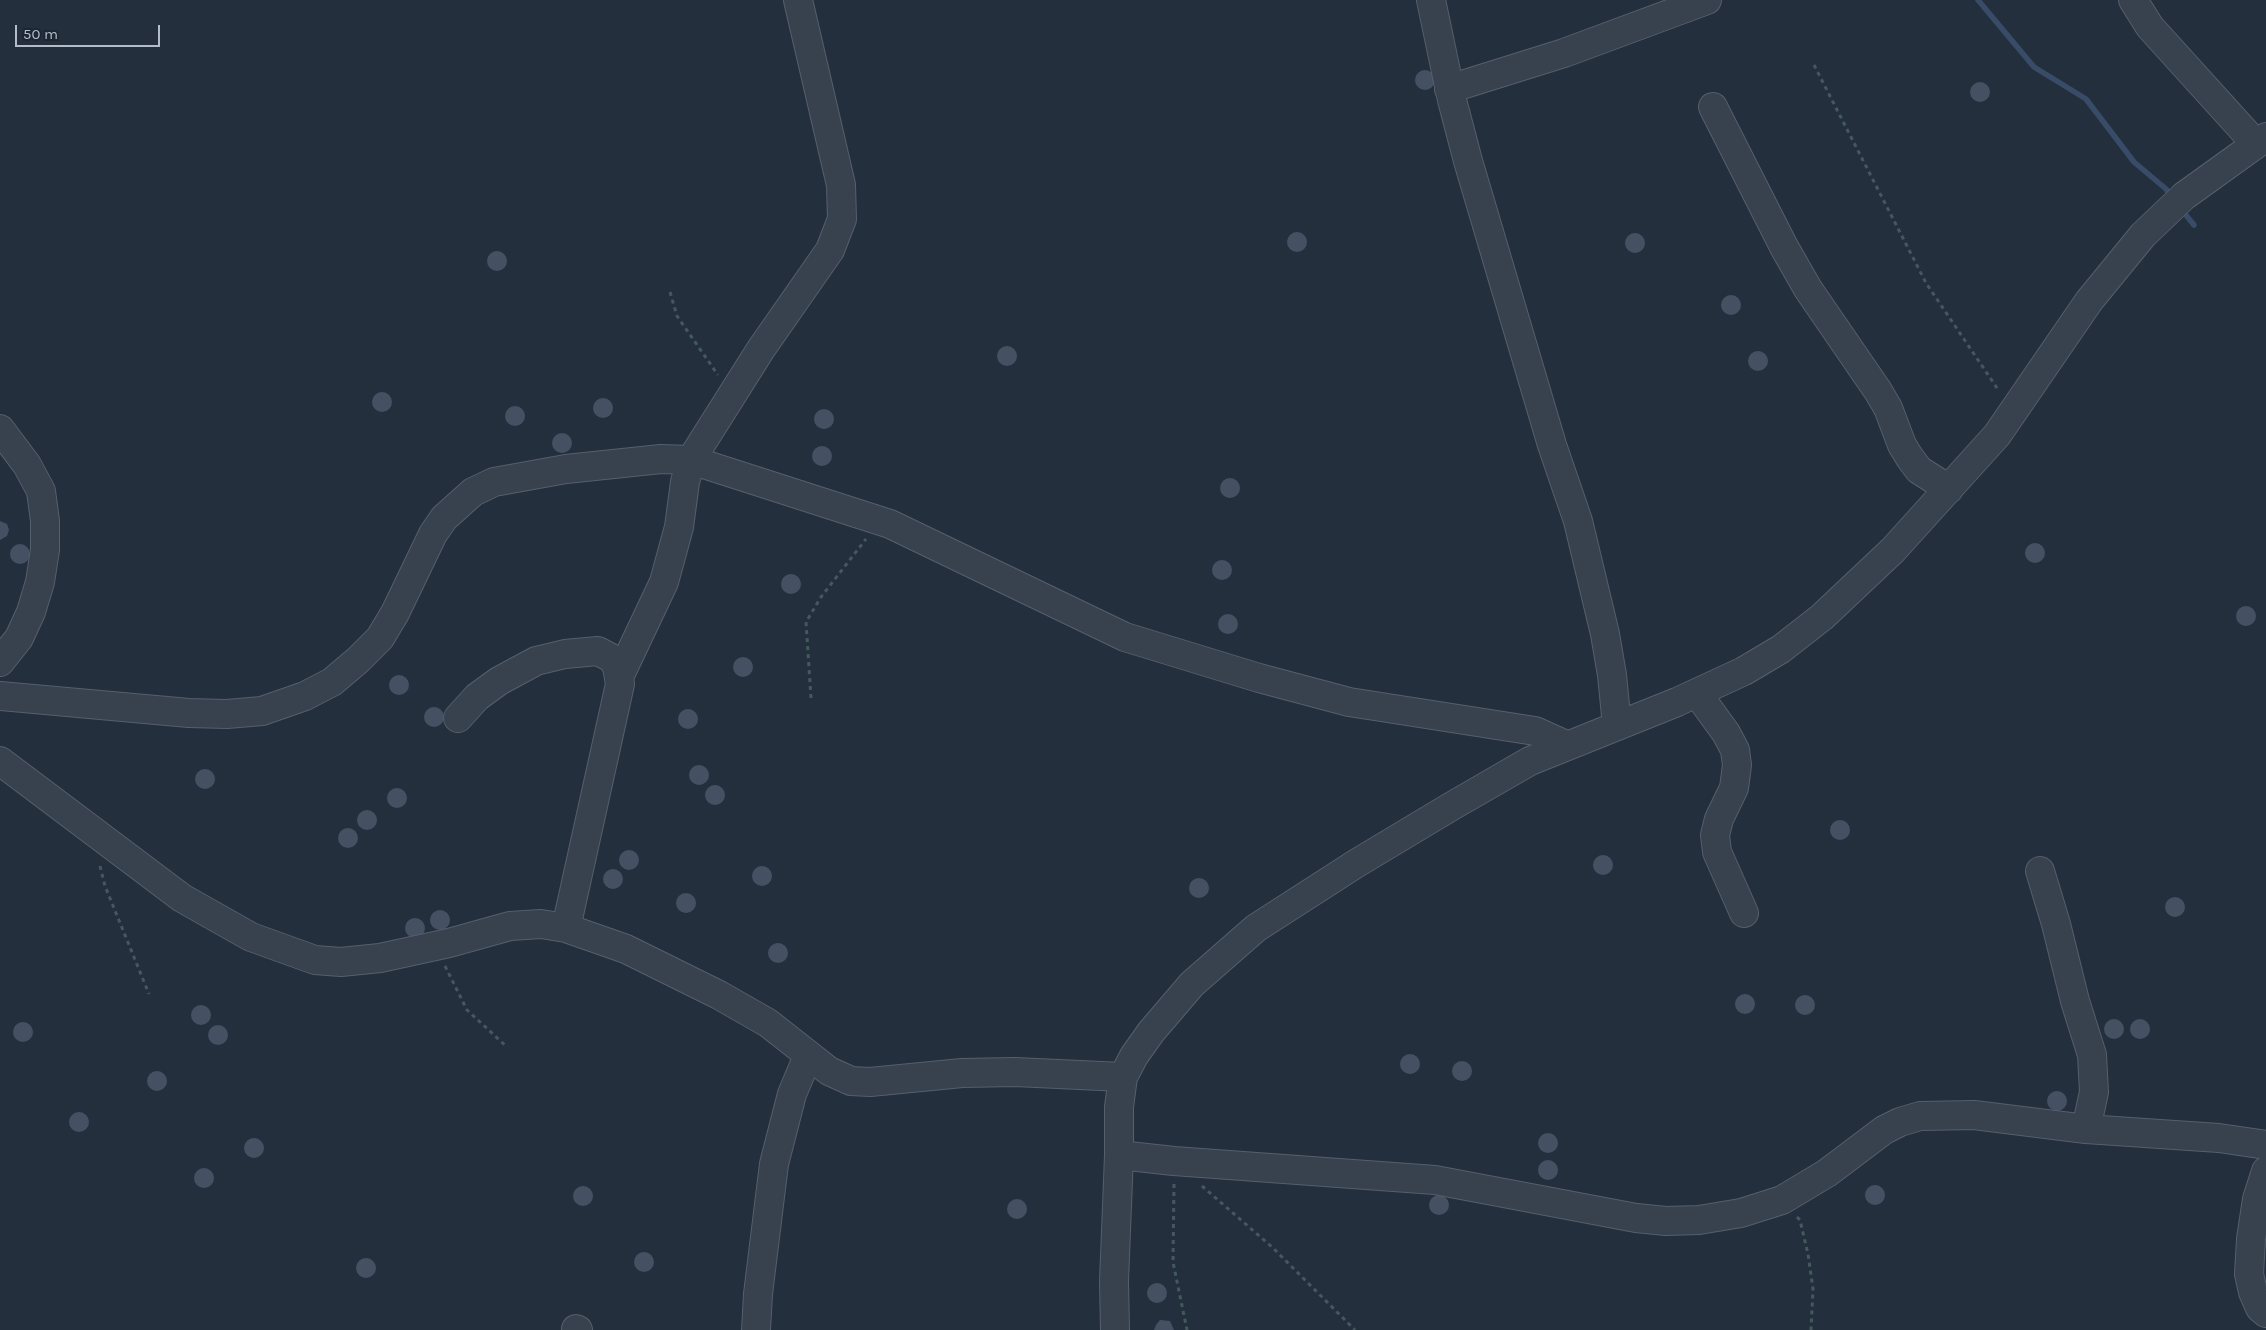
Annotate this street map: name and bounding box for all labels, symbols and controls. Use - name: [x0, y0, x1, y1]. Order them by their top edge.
- scale bar: [18, 15, 162, 47]
- text: 50 m: [23, 25, 58, 43]

